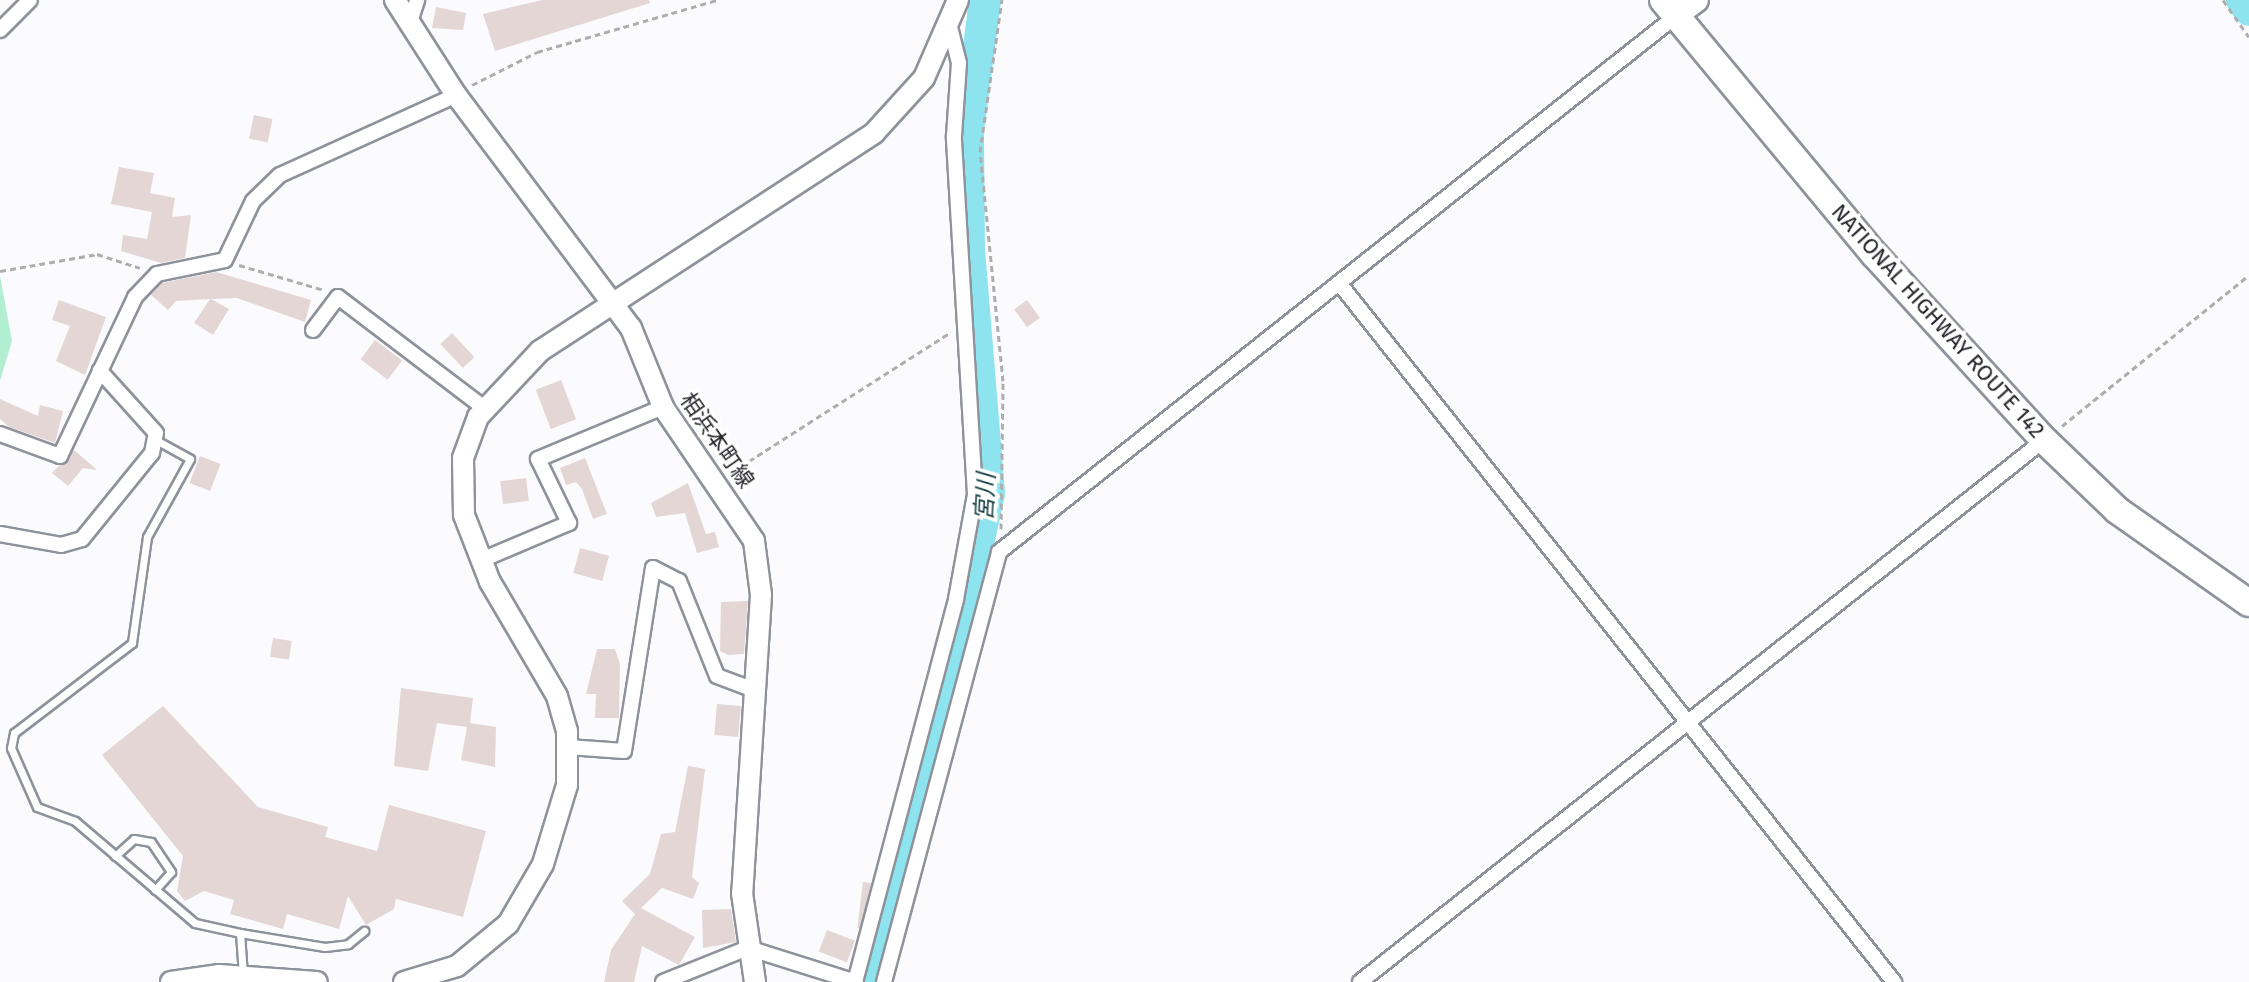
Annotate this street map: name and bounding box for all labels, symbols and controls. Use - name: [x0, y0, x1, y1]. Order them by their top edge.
- street label: NATIONAL HIGHWAY ROUTE 142: [1826, 199, 2050, 443]
- street label: 相浜本町線: [675, 387, 759, 493]
- water label: 宮川: [970, 472, 1002, 522]

